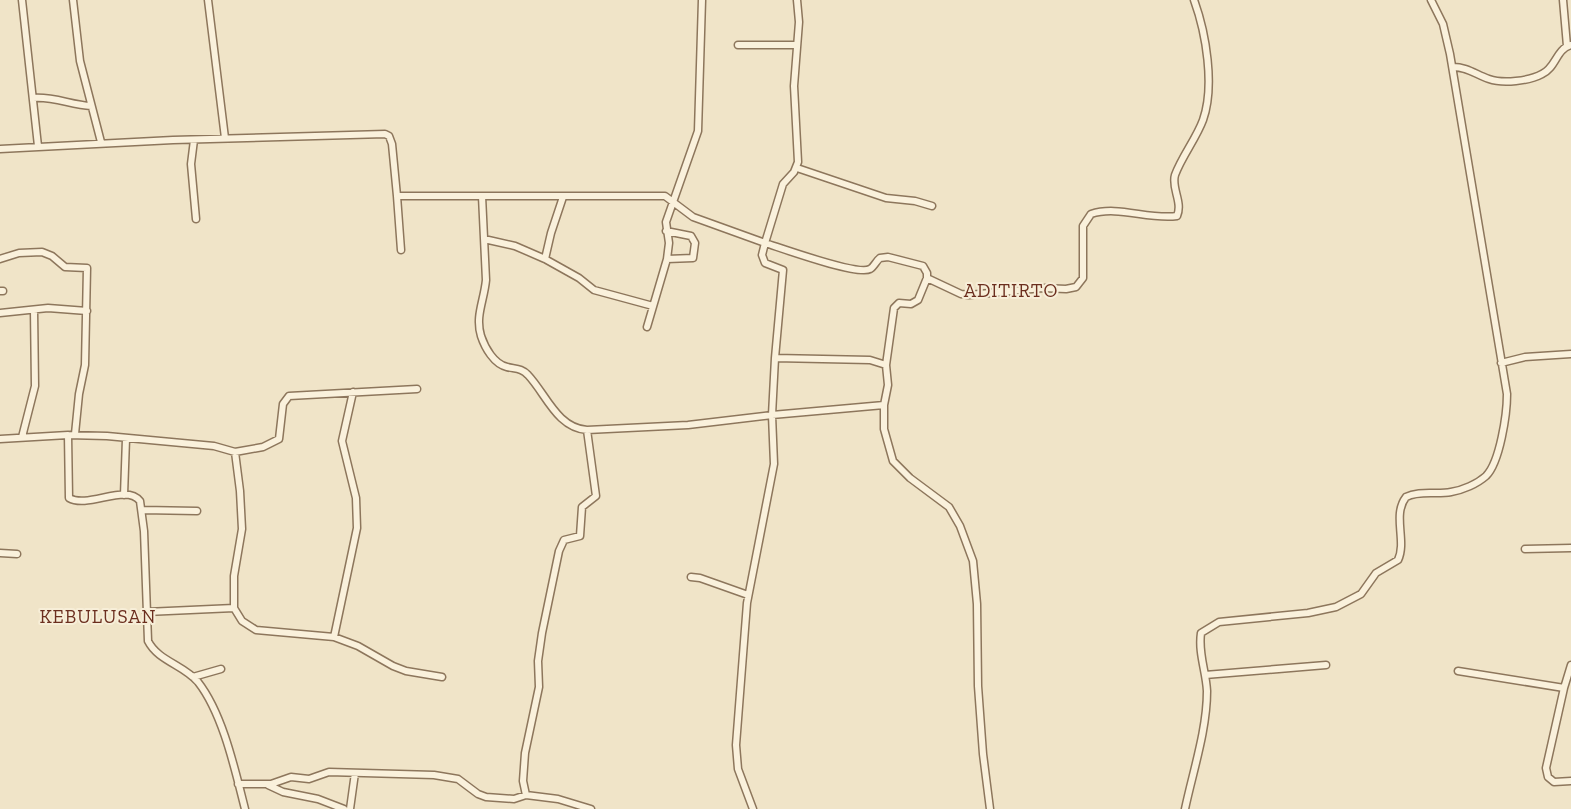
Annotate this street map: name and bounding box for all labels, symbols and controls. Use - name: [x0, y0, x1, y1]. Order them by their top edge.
- district label: ADITIRTO: [964, 279, 1058, 302]
- district label: KEBULUSAN: [39, 605, 157, 628]

